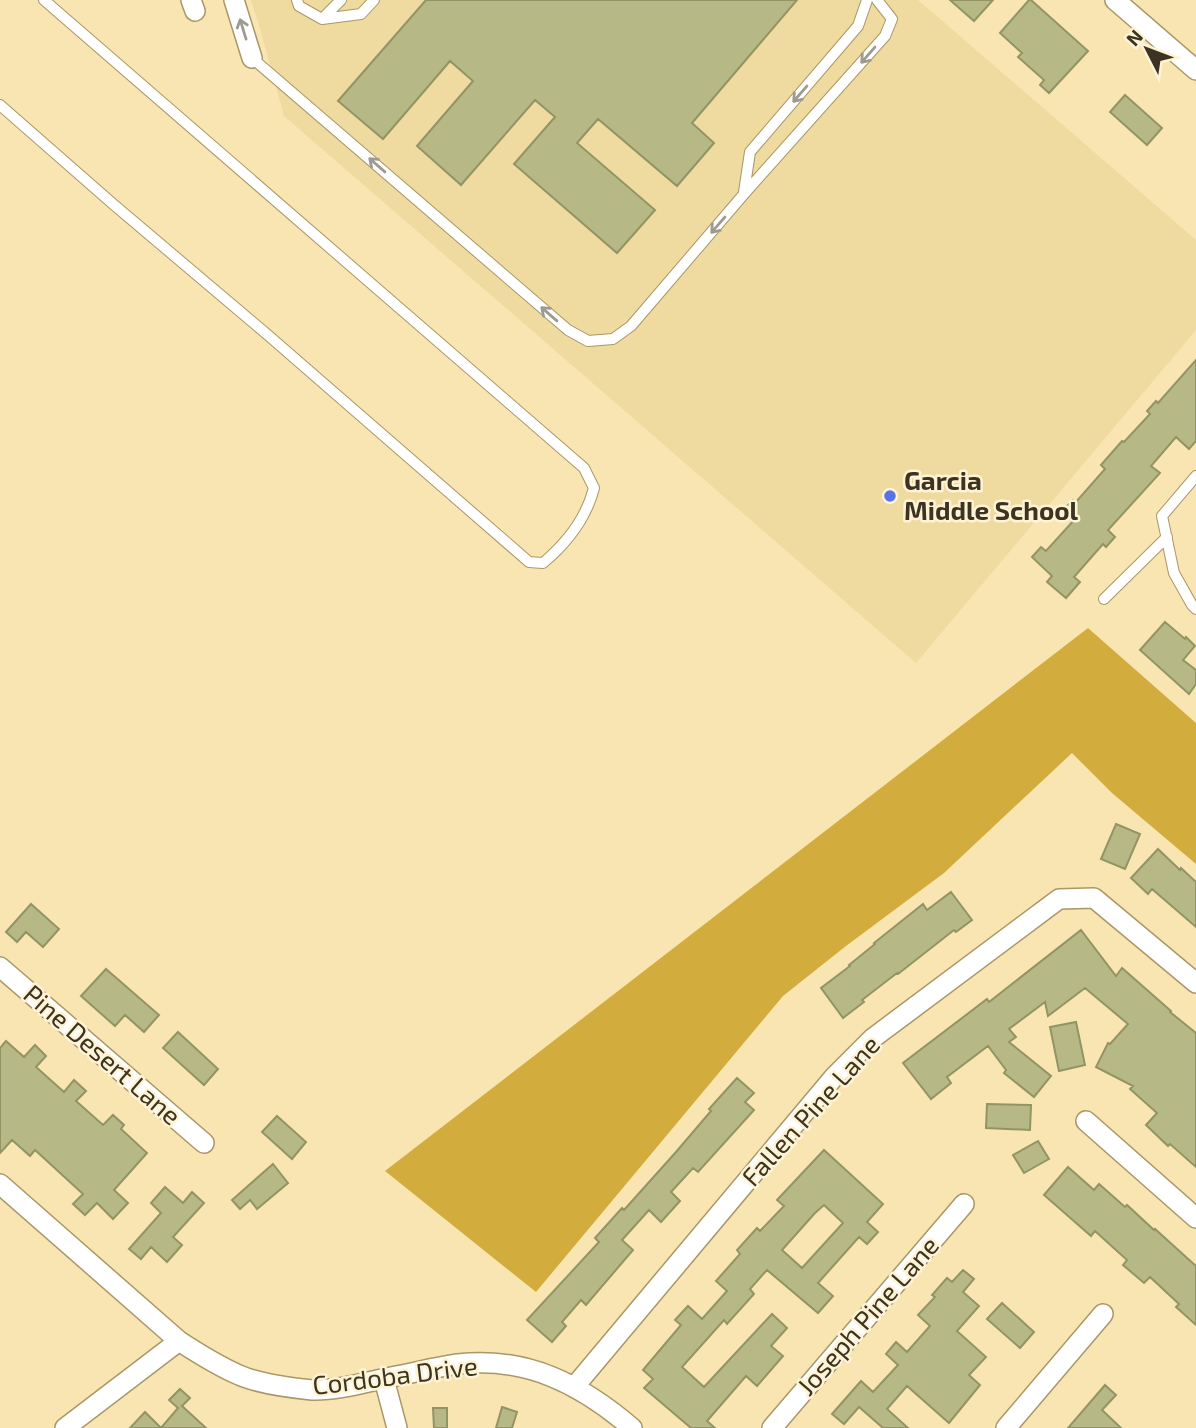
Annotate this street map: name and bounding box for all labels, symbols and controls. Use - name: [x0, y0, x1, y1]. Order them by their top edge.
- north arrow: [1112, 14, 1182, 84]
- one-way arrow: [235, 18, 248, 40]
- text: N: [1121, 24, 1147, 50]
- one-way arrow: [860, 46, 877, 63]
- one-way arrow: [792, 85, 808, 103]
- one-way arrow: [368, 157, 386, 173]
- one-way arrow: [710, 216, 726, 234]
- one-way arrow: [541, 306, 559, 322]
- place label: Garcia Middle School: [904, 464, 1079, 525]
- marker: Garcia Middle School: [882, 488, 898, 504]
- street label: Pine Desert Lane: [18, 977, 188, 1130]
- street label: Fallen Pine Lane: [734, 1029, 885, 1191]
- street label: Joseph Pine Lane: [790, 1229, 944, 1401]
- street label: Cordoba Drive: [311, 1349, 479, 1400]

